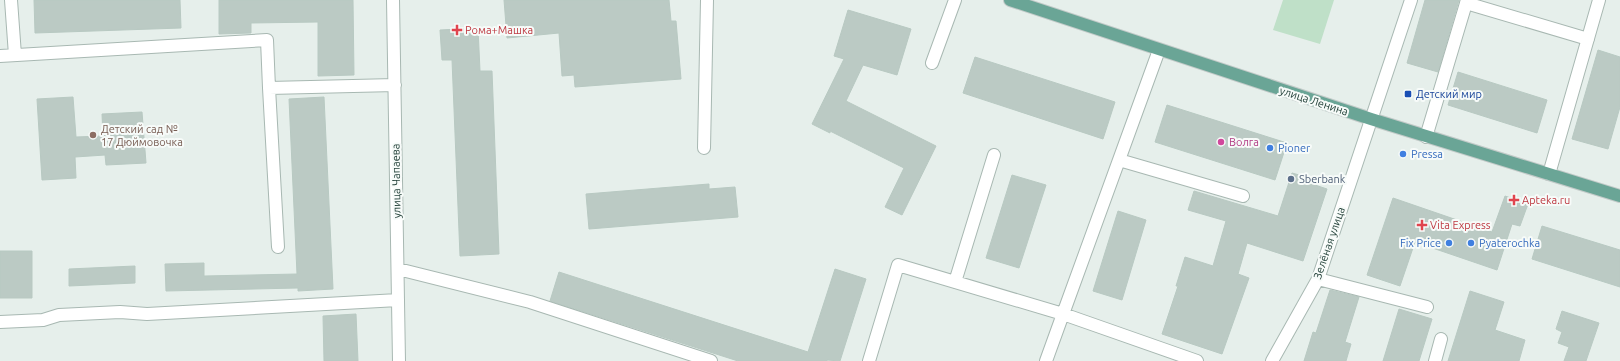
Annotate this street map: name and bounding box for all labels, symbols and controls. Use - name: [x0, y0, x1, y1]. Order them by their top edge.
- place label: Рома+Машка: [465, 24, 533, 36]
- marker: Рома+Машка: [452, 25, 462, 35]
- street label: улица Ленина: [1278, 84, 1350, 118]
- place label: Детский мир: [1416, 88, 1482, 100]
- marker: Детский мир: [1403, 89, 1413, 99]
- place label: Детский сад № 17 Дюймовочка: [101, 123, 183, 148]
- marker: Детский сад № 17 Дюймовочка: [88, 130, 98, 140]
- place label: Волга: [1229, 136, 1259, 148]
- marker: Волга: [1216, 137, 1226, 147]
- place label: Pioner: [1278, 142, 1311, 154]
- street label: улица Чапаева: [389, 143, 403, 219]
- marker: Pioner: [1265, 143, 1275, 153]
- place label: Pressa: [1411, 148, 1443, 160]
- marker: Pressa: [1398, 149, 1408, 159]
- place label: Sberbank: [1299, 173, 1346, 185]
- marker: Sberbank: [1286, 174, 1296, 184]
- place label: Apteka.ru: [1522, 194, 1570, 206]
- marker: Apteka.ru: [1509, 195, 1519, 205]
- street label: Зелёная улица: [1311, 205, 1347, 281]
- place label: Vita Express: [1430, 219, 1491, 231]
- marker: Vita Express: [1417, 220, 1427, 230]
- place label: Fix Price: [1400, 237, 1441, 249]
- place label: Pyaterochka: [1479, 237, 1540, 249]
- marker: Fix Price: [1444, 238, 1454, 248]
- marker: Pyaterochka: [1466, 238, 1476, 248]

